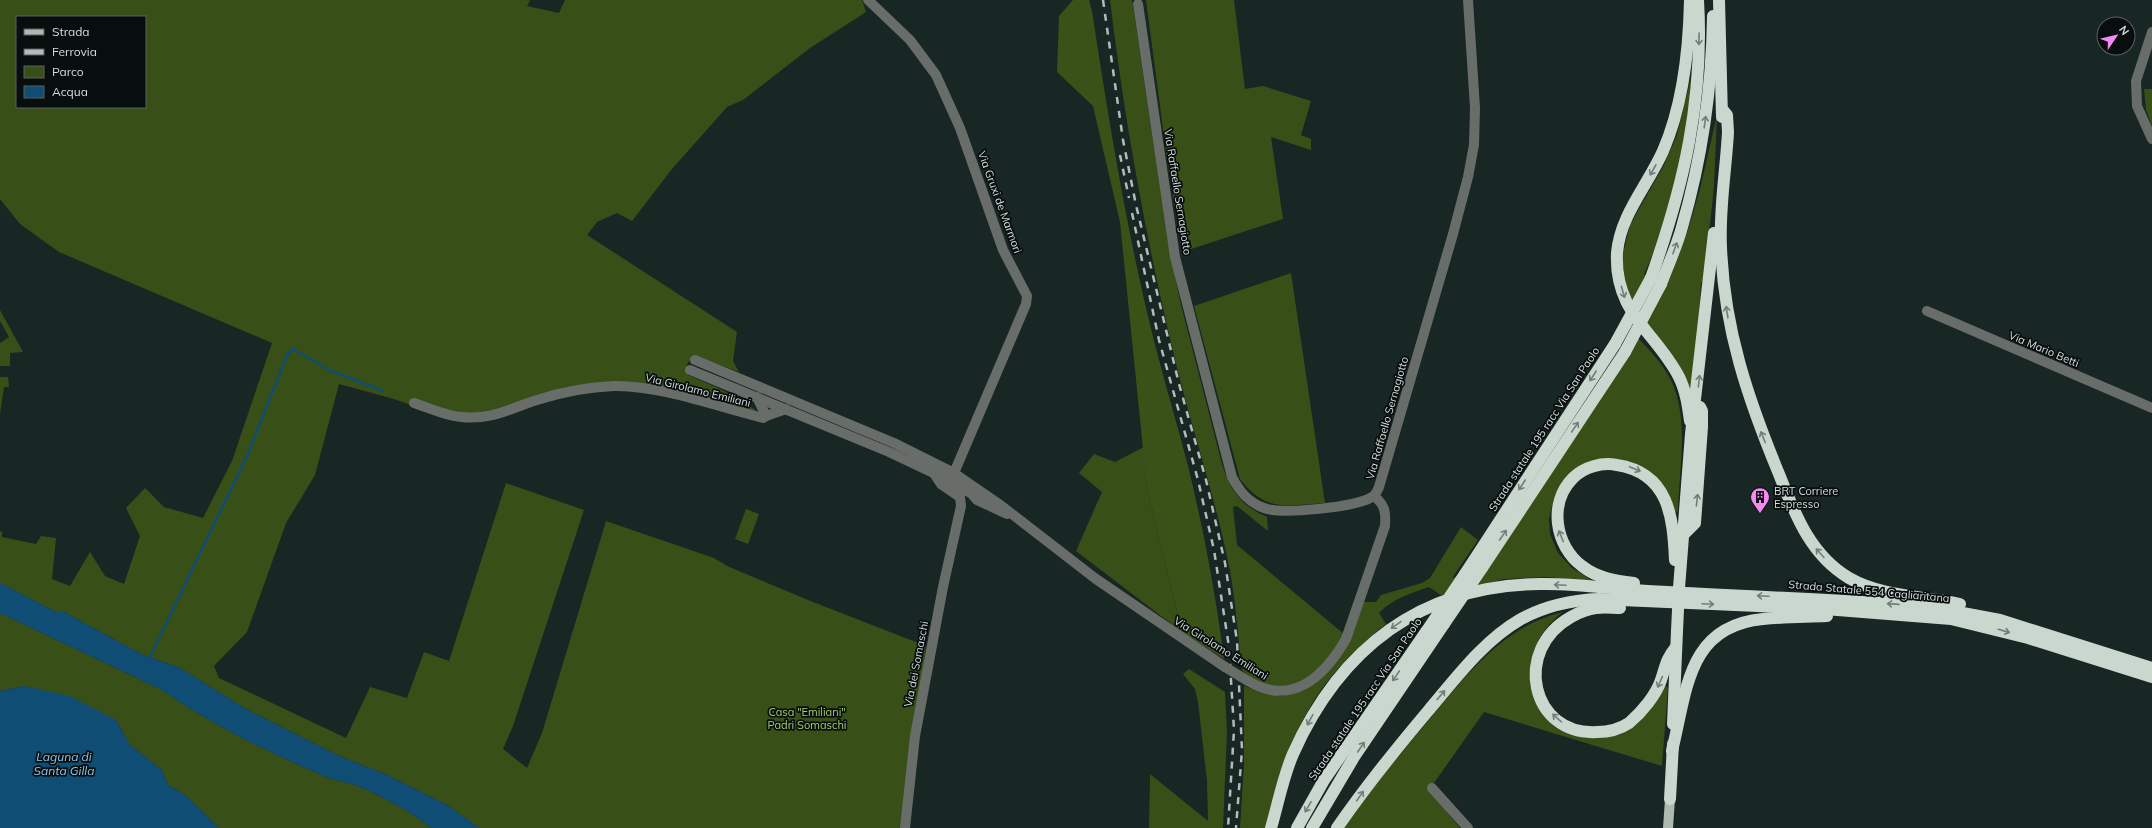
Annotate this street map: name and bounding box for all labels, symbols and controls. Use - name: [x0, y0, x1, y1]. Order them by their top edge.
- legend: [16, 16, 146, 108]
- north arrow: [2096, 16, 2136, 56]
- text: N: [2116, 23, 2132, 38]
- text: Strada: [52, 24, 90, 39]
- one-way arrow: [1695, 32, 1703, 45]
- text: Ferrovia: [52, 44, 97, 59]
- text: Parco: [52, 64, 84, 79]
- text: Acqua: [52, 84, 88, 99]
- one-way arrow: [1701, 115, 1709, 128]
- street label: Via Raffaello Sernagiotto: [1161, 128, 1195, 256]
- street label: Via Gruxi de Marmori: [975, 149, 1025, 255]
- one-way arrow: [1648, 164, 1656, 176]
- one-way arrow: [1671, 242, 1679, 254]
- one-way arrow: [1620, 285, 1627, 298]
- one-way arrow: [1723, 306, 1731, 319]
- street label: Via Mario Betti: [2007, 328, 2081, 370]
- street label: Strada statale 195 racc Via San Paolo: [1486, 344, 1602, 514]
- street label: Via Raffaello Sernagiotto: [1363, 355, 1411, 481]
- street label: Via Girolamo Emiliani: [644, 370, 752, 410]
- one-way arrow: [1589, 370, 1597, 382]
- one-way arrow: [1695, 375, 1702, 388]
- one-way arrow: [1571, 422, 1579, 433]
- one-way arrow: [1759, 431, 1766, 443]
- one-way arrow: [1629, 466, 1641, 474]
- one-way arrow: [1518, 479, 1526, 491]
- place label: BRT Corriere Espresso: [1774, 484, 1838, 511]
- building icon: BRT Corriere Espresso: [1749, 486, 1771, 514]
- one-way arrow: [1693, 494, 1701, 507]
- one-way arrow: [1499, 530, 1507, 541]
- one-way arrow: [1557, 531, 1565, 543]
- one-way arrow: [1815, 548, 1824, 558]
- street label: Strada Statale 554 Cagliaritana: [1788, 577, 1950, 605]
- one-way arrow: [1554, 582, 1567, 589]
- one-way arrow: [1757, 593, 1770, 600]
- one-way arrow: [1701, 600, 1714, 607]
- one-way arrow: [1887, 601, 1900, 608]
- street label: Via Girolamo Emiliani: [1171, 613, 1271, 683]
- street label: Strada statale 195 racc Via San Paolo: [1305, 615, 1425, 783]
- street label: Via dei Somaschi: [901, 620, 931, 708]
- one-way arrow: [1391, 621, 1402, 629]
- one-way arrow: [1997, 628, 2010, 635]
- one-way arrow: [1392, 670, 1400, 681]
- one-way arrow: [1655, 675, 1663, 687]
- one-way arrow: [1437, 690, 1446, 701]
- park label: Casa "Emiliani" Padri Somaschi: [768, 705, 846, 732]
- one-way arrow: [1306, 714, 1313, 726]
- one-way arrow: [1552, 714, 1562, 723]
- one-way arrow: [1357, 742, 1365, 753]
- water label: Laguna di Santa Gilla: [34, 749, 94, 778]
- one-way arrow: [1356, 790, 1364, 802]
- one-way arrow: [1304, 801, 1312, 813]

